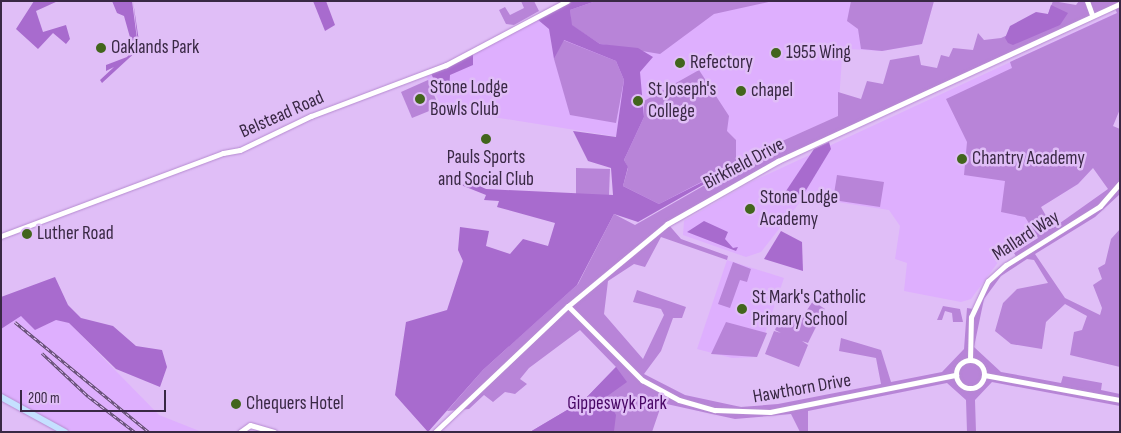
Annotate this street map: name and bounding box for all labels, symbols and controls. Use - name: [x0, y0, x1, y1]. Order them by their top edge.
- place label: Oaklands Park: [111, 37, 199, 59]
- marker: Oaklands Park: [95, 42, 107, 54]
- place label: 1955 Wing: [786, 42, 851, 64]
- marker: 1955 Wing: [770, 47, 782, 59]
- place label: Refectory: [690, 52, 753, 74]
- marker: Refectory: [674, 57, 686, 69]
- place label: Stone Lodge Bowls Club: [430, 77, 508, 121]
- place label: St Joseph's College: [648, 79, 716, 123]
- place label: chapel: [751, 80, 793, 102]
- marker: chapel: [735, 85, 747, 97]
- street label: Belstead Road: [236, 86, 328, 144]
- marker: Stone Lodge Bowls Club: [414, 93, 426, 105]
- marker: St Joseph's College: [632, 95, 644, 107]
- marker: Pauls Sports and Social Club: [480, 133, 492, 145]
- street label: Birkfield Drive: [700, 133, 788, 195]
- place label: Pauls Sports and Social Club: [438, 147, 534, 191]
- place label: Chantry Academy: [972, 148, 1085, 170]
- marker: Chantry Academy: [956, 153, 968, 165]
- place label: Stone Lodge Academy: [760, 187, 838, 231]
- marker: Stone Lodge Academy: [744, 203, 756, 215]
- street label: Mallard Way: [988, 206, 1064, 266]
- place label: Luther Road: [37, 223, 114, 245]
- marker: Luther Road: [21, 228, 33, 240]
- place label: St Mark's Catholic Primary School: [752, 287, 866, 331]
- marker: St Mark's Catholic Primary School: [736, 303, 748, 315]
- street label: Hawthorn Drive: [751, 369, 853, 409]
- scale bar: [22, 380, 169, 412]
- text: 200 m: [28, 389, 60, 408]
- place label: Chequers Hotel: [246, 393, 344, 415]
- park label: Gippeswyk Park: [567, 393, 667, 415]
- marker: Chequers Hotel: [230, 398, 242, 410]

